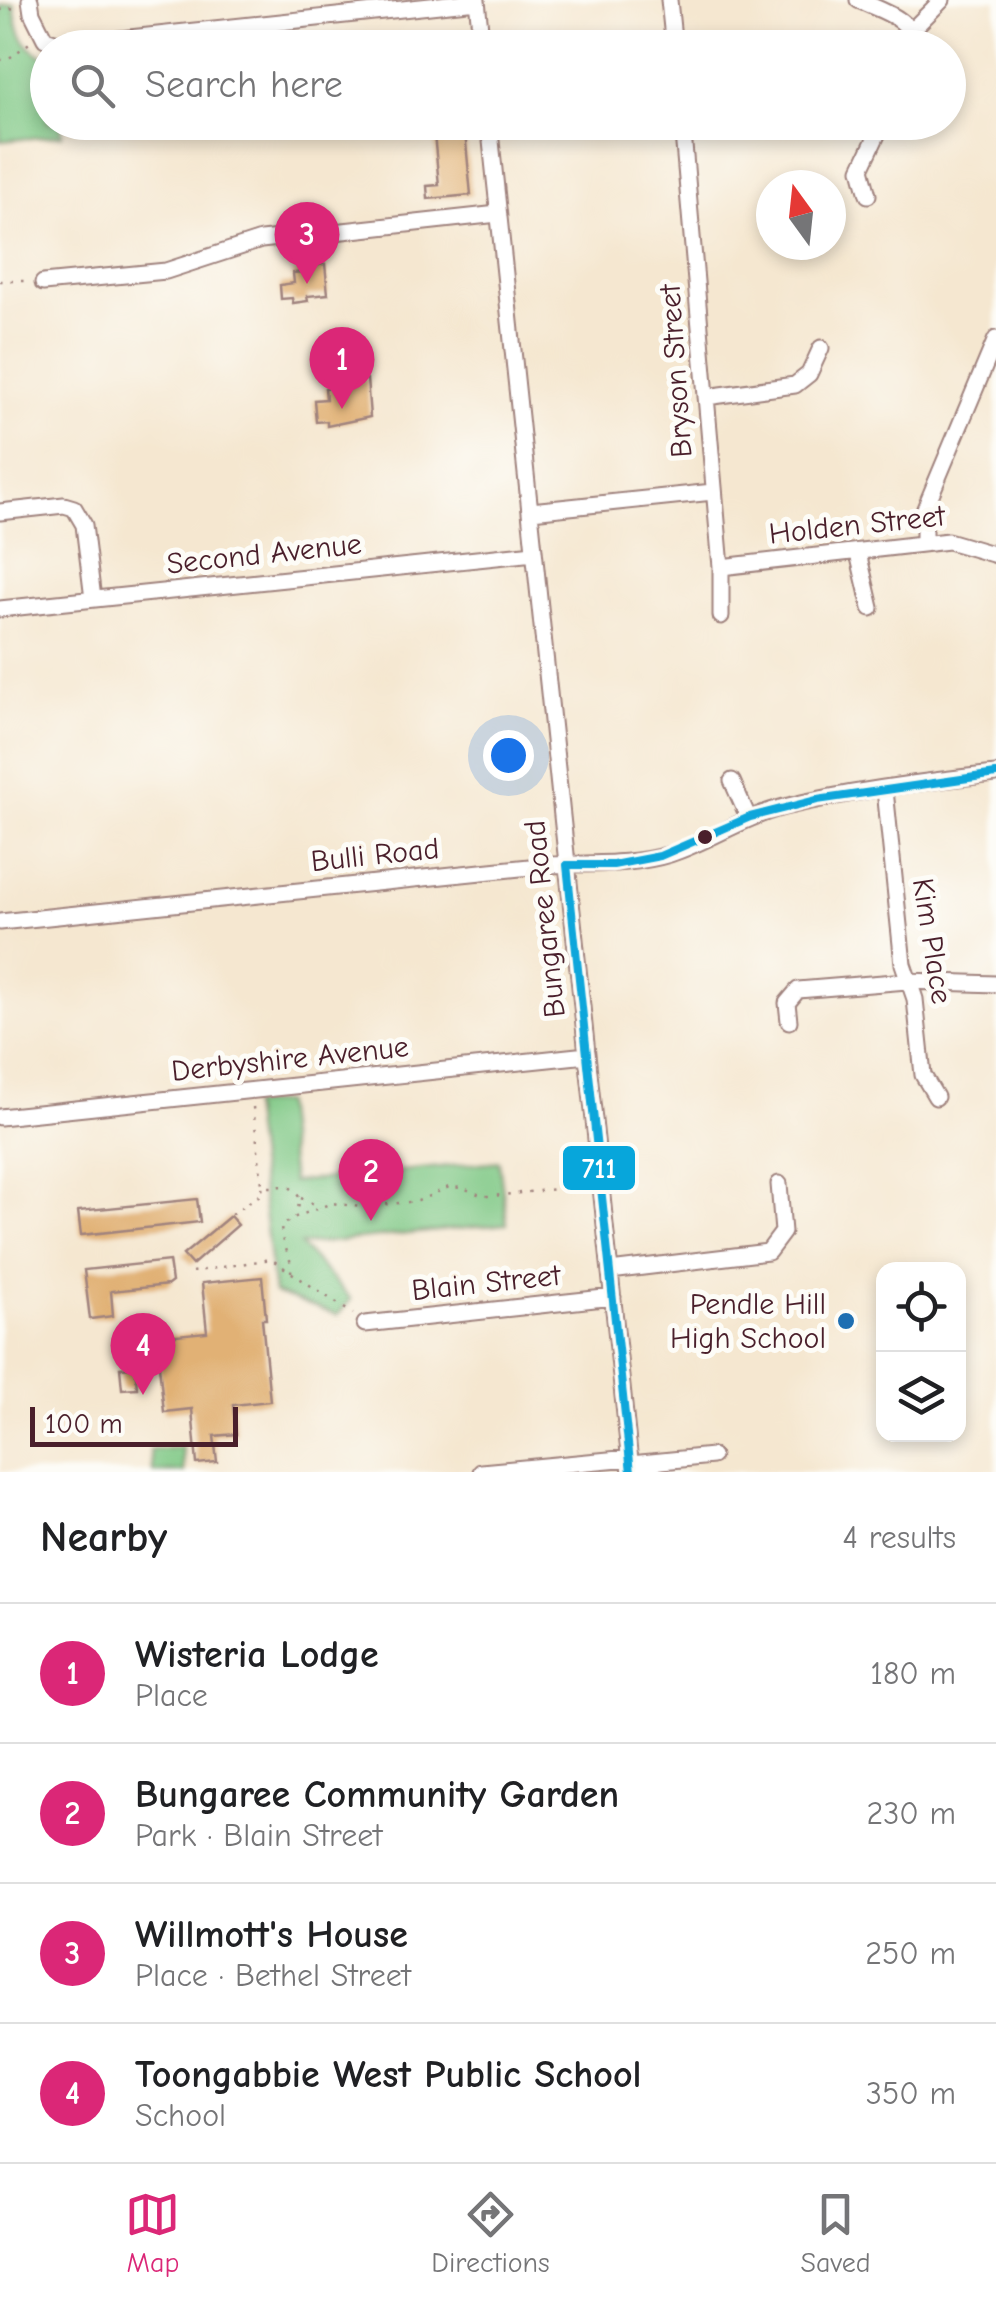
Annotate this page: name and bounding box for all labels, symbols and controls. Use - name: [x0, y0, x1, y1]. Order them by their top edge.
- search box: [30, 30, 966, 140]
- icon: search: [65, 58, 120, 113]
- text: Search here: [145, 63, 343, 107]
- north arrow: [756, 170, 846, 260]
- pin: 3: [274, 202, 340, 284]
- street label: Bryson Street: [652, 282, 700, 459]
- pin: 1: [310, 326, 374, 409]
- street label: Holden Street: [767, 498, 948, 552]
- street label: Second Avenue: [165, 526, 363, 582]
- your location: [483, 730, 534, 781]
- street label: Bungaree Road: [517, 819, 573, 1019]
- unlabelled marker: [695, 827, 715, 847]
- street label: Bulli Road: [309, 831, 441, 879]
- street label: Kim Place: [905, 876, 959, 1006]
- street label: Derbyshire Avenue: [170, 1029, 410, 1089]
- pin: 2: [338, 1138, 404, 1221]
- line badge: 711: [561, 1144, 637, 1192]
- text: 711: [582, 1153, 616, 1185]
- street label: Blain Street: [410, 1258, 563, 1308]
- map controls: [876, 1262, 966, 1442]
- button: locate: [876, 1262, 966, 1352]
- place label: Pendle Hill High School: [670, 1287, 826, 1356]
- marker: Pendle Hill High School: [835, 1310, 857, 1332]
- pin: 4: [110, 1312, 176, 1395]
- button: layers: [876, 1352, 966, 1442]
- scale bar: [30, 1402, 238, 1446]
- text: 100 m: [45, 1408, 123, 1440]
- text: Nearby: [40, 1513, 167, 1562]
- text: 4 results: [843, 1519, 956, 1556]
- text: Wisteria Lodge: [135, 1633, 379, 1677]
- text: 1: [66, 1655, 79, 1692]
- text: 180 m: [870, 1655, 956, 1692]
- text: Place: [135, 1677, 208, 1714]
- text: Bungaree Community Garden: [135, 1773, 619, 1817]
- text: 2: [65, 1795, 80, 1832]
- text: 230 m: [866, 1795, 956, 1832]
- text: Park · Blain Street: [135, 1817, 382, 1854]
- text: Willmott's House: [135, 1913, 408, 1957]
- text: 3: [65, 1935, 80, 1972]
- text: 250 m: [865, 1935, 956, 1972]
- text: Place · Bethel Street: [135, 1957, 411, 1994]
- text: Toongabbie West Public School: [135, 2053, 642, 2097]
- text: 4: [65, 2075, 80, 2112]
- text: 350 m: [866, 2075, 956, 2112]
- text: School: [135, 2097, 226, 2134]
- tab: Map: [125, 2187, 180, 2279]
- tab: Directions: [431, 2187, 550, 2279]
- tab: Saved: [801, 2187, 871, 2279]

